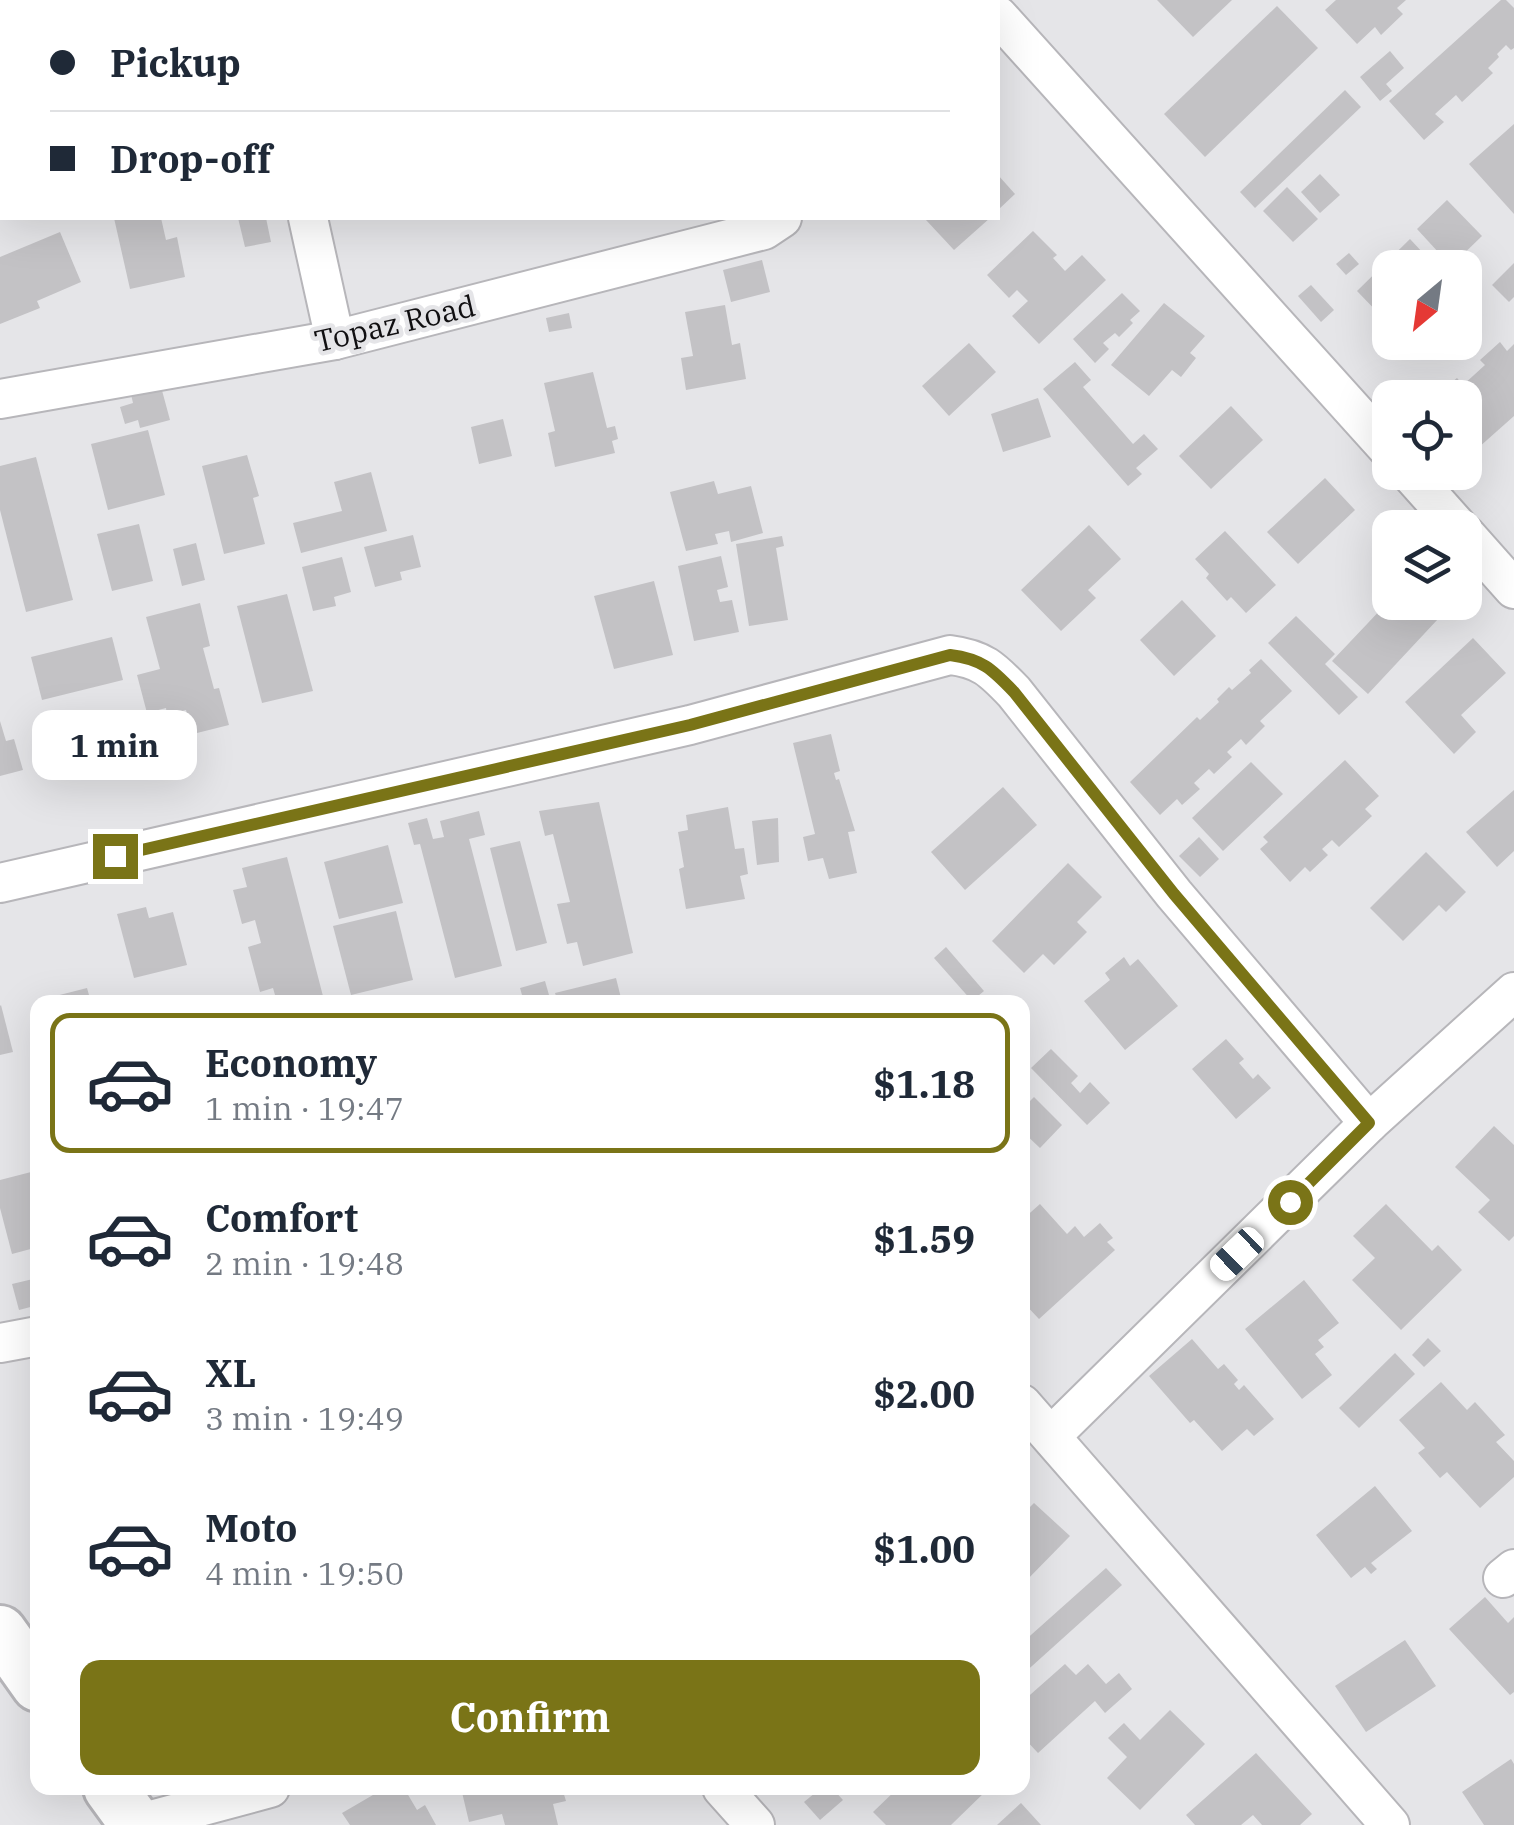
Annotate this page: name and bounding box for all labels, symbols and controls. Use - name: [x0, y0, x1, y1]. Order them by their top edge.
- text: Pickup: [110, 38, 241, 87]
- text: Drop-off: [110, 134, 272, 183]
- north arrow: [1372, 250, 1482, 360]
- map controls: [1372, 250, 1482, 620]
- street label: Topaz Road: [310, 285, 479, 360]
- button: locate: [1372, 380, 1482, 490]
- button: layers: [1372, 510, 1482, 620]
- callout: 1 min: [32, 711, 198, 781]
- text: 1 min: [70, 724, 159, 766]
- route end: [93, 834, 138, 879]
- icon: car: [85, 1038, 175, 1128]
- text: Economy: [205, 1038, 377, 1087]
- text: $1.18: [873, 1059, 975, 1108]
- text: 1 min · 19:47: [205, 1087, 404, 1129]
- route start: [1268, 1180, 1313, 1225]
- icon: car: [85, 1193, 175, 1283]
- text: Comfort: [205, 1193, 358, 1242]
- text: $1.59: [873, 1214, 975, 1263]
- car: [1205, 1222, 1269, 1286]
- text: 2 min · 19:48: [205, 1242, 404, 1284]
- icon: car: [85, 1348, 175, 1438]
- text: XL: [205, 1348, 256, 1397]
- text: $2.00: [873, 1369, 975, 1418]
- text: 3 min · 19:49: [205, 1397, 404, 1439]
- icon: car: [85, 1503, 175, 1593]
- text: Moto: [205, 1503, 297, 1552]
- text: $1.00: [873, 1524, 975, 1573]
- text: 4 min · 19:50: [205, 1552, 404, 1594]
- button: Confirm: [80, 1660, 980, 1775]

